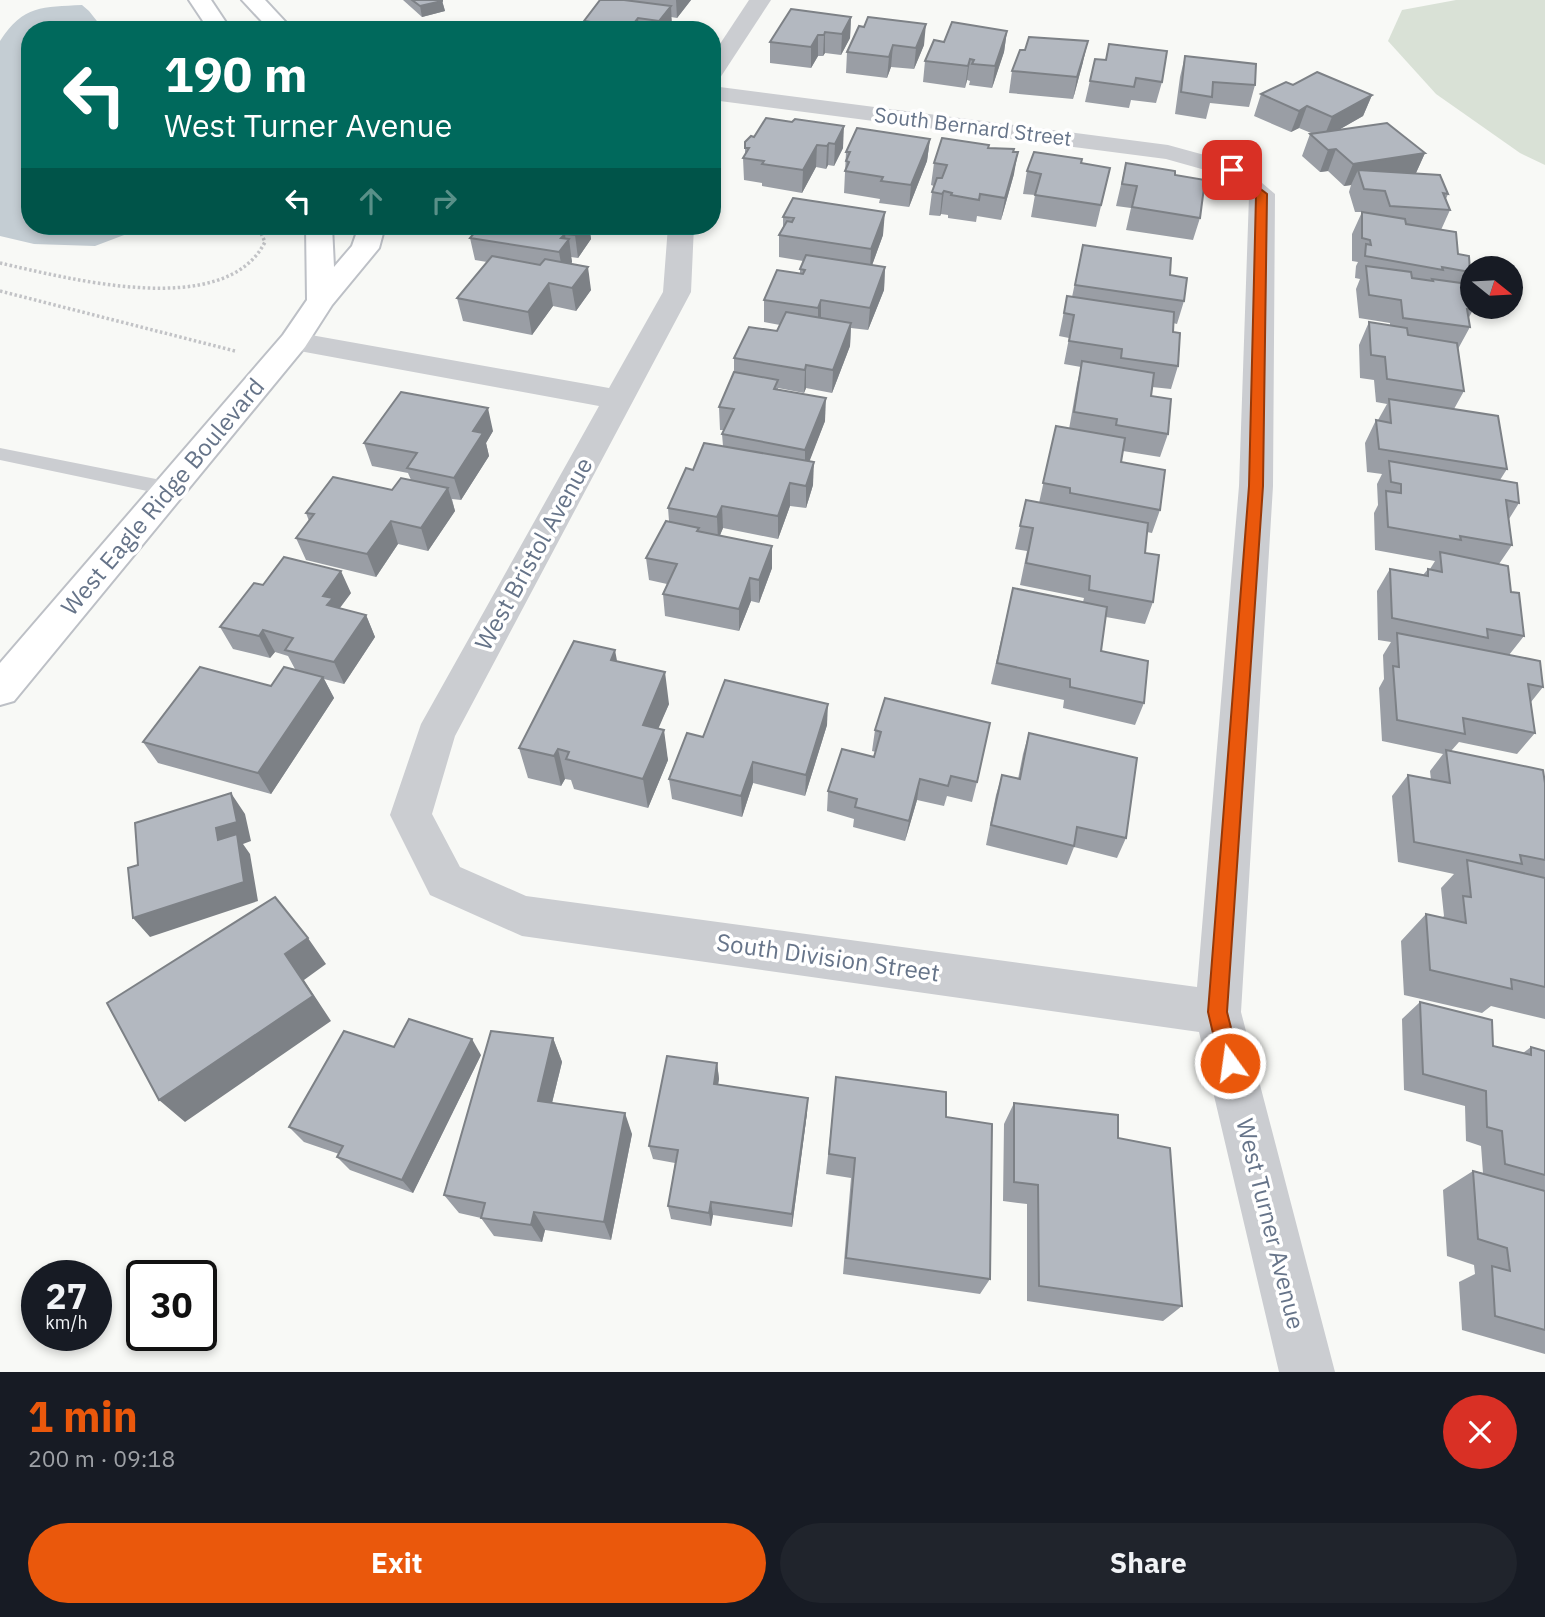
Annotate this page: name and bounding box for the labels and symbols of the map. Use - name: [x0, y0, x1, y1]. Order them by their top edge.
- street label: South Bernard Street: [873, 100, 1073, 152]
- pin: [1202, 140, 1262, 200]
- north arrow: [1460, 256, 1522, 318]
- street label: West Eagle Ridge Boulevard: [53, 371, 271, 622]
- street label: West Bristol Avenue: [467, 451, 599, 656]
- street label: South Division Street: [715, 926, 942, 989]
- position arrow: [1193, 1026, 1267, 1100]
- street label: West Turner Avenue: [1229, 1115, 1313, 1333]
- speed limit sign: 30: [126, 1260, 217, 1351]

